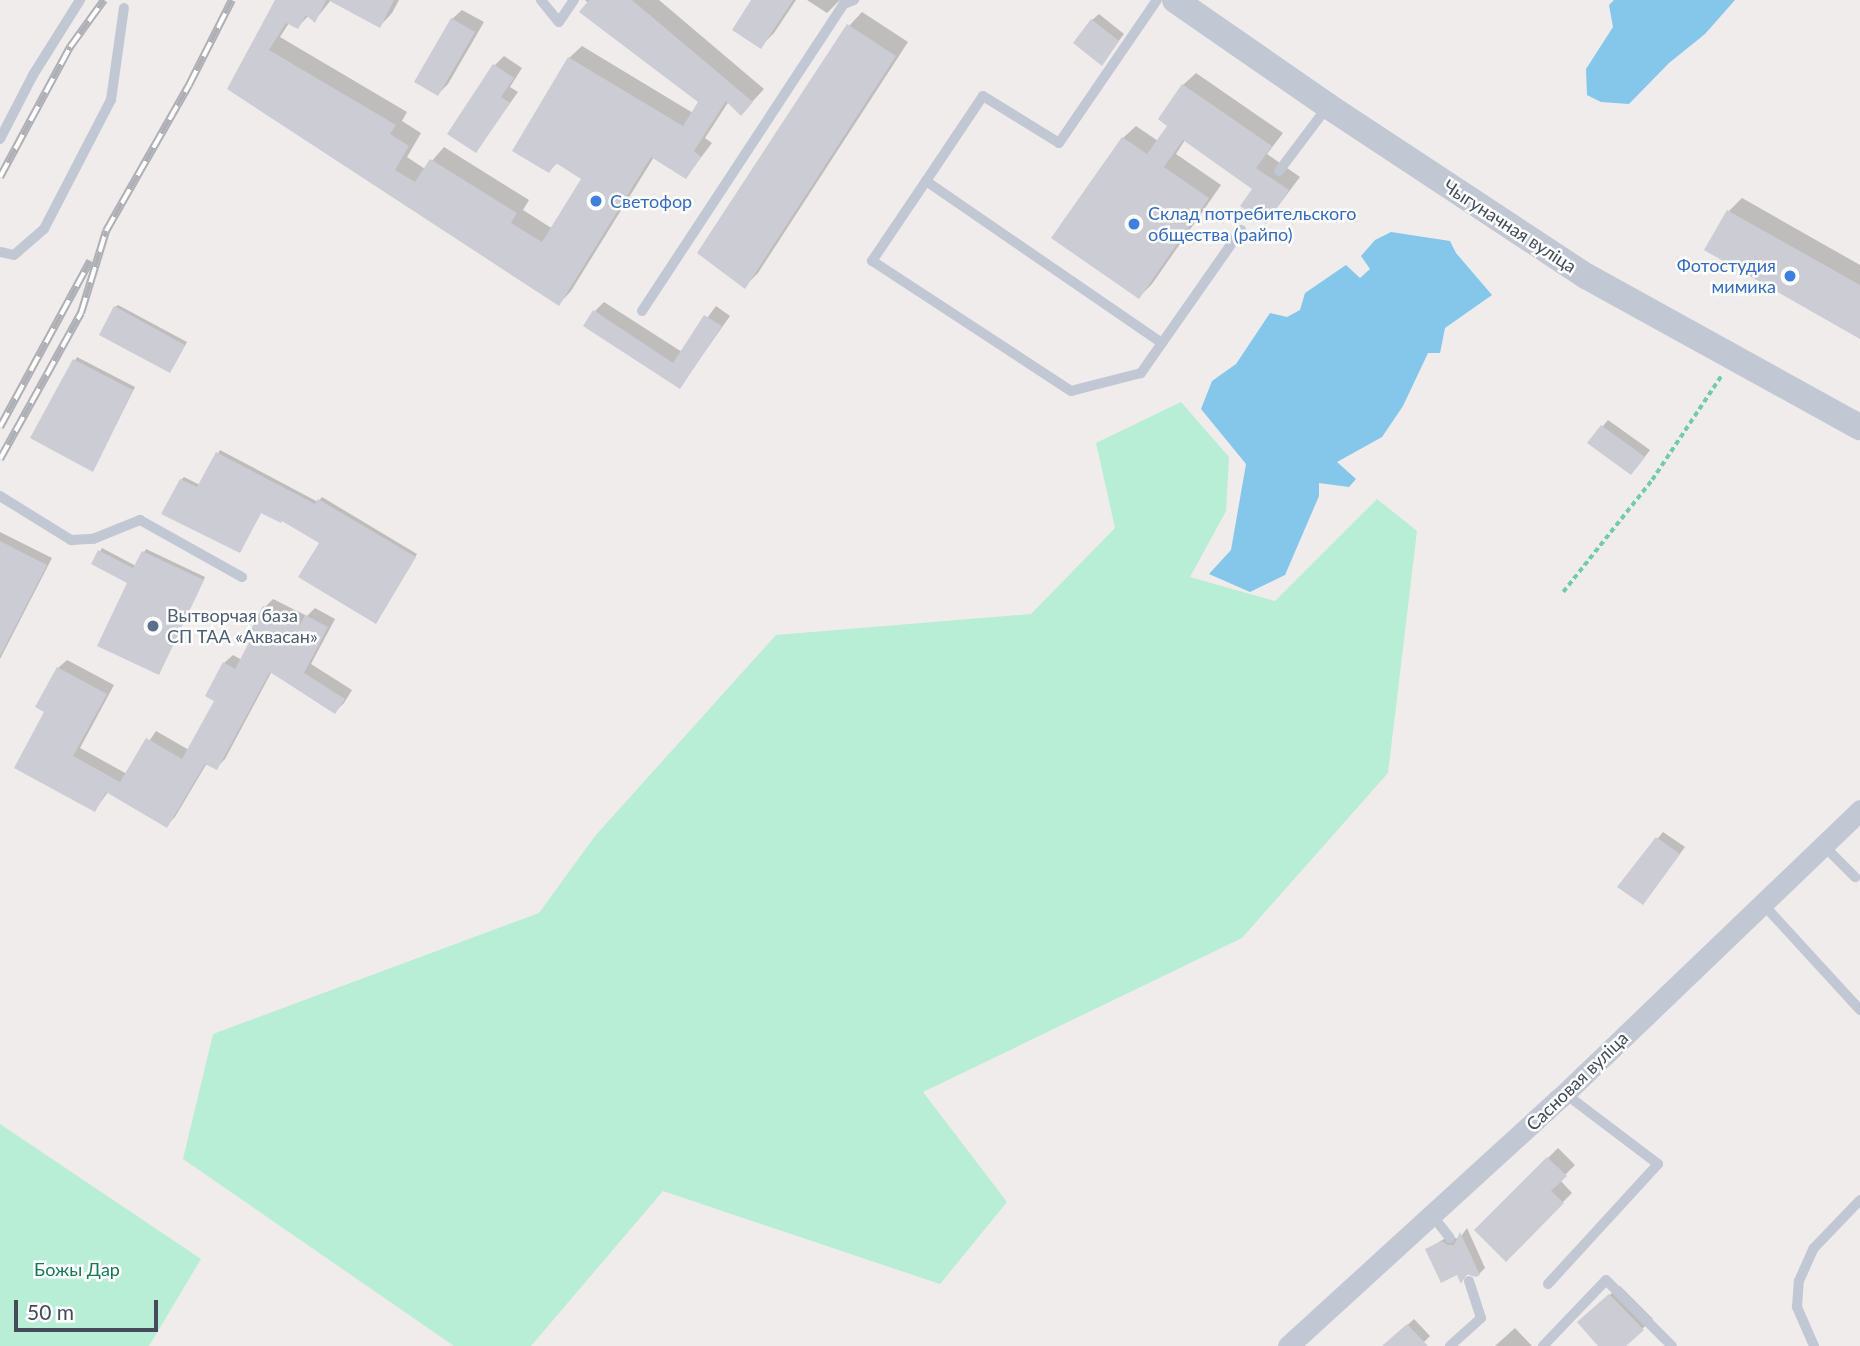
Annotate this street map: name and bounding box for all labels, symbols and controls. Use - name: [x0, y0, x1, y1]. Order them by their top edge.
- street label: Чыгуначная вуліца: [1439, 175, 1581, 277]
- place label: Светофор: [610, 190, 692, 212]
- marker: Светофор: [588, 193, 604, 209]
- place label: Склад потребительского общества (райпо): [1148, 203, 1356, 246]
- marker: Склад потребительского общества (райпо): [1126, 216, 1142, 232]
- place label: Фотостудия мимика: [1677, 255, 1776, 298]
- marker: Фотостудия мимика: [1782, 268, 1798, 284]
- place label: Вытворчая база СП ТАА «Аквасан»: [167, 605, 318, 648]
- marker: Вытворчая база СП ТАА «Аквасан»: [145, 618, 161, 634]
- street label: Сасновая вуліца: [1522, 1027, 1632, 1135]
- park label: Божы Дар: [34, 1258, 120, 1280]
- scale bar: [18, 1286, 161, 1330]
- text: 50 m: [27, 1299, 74, 1324]

